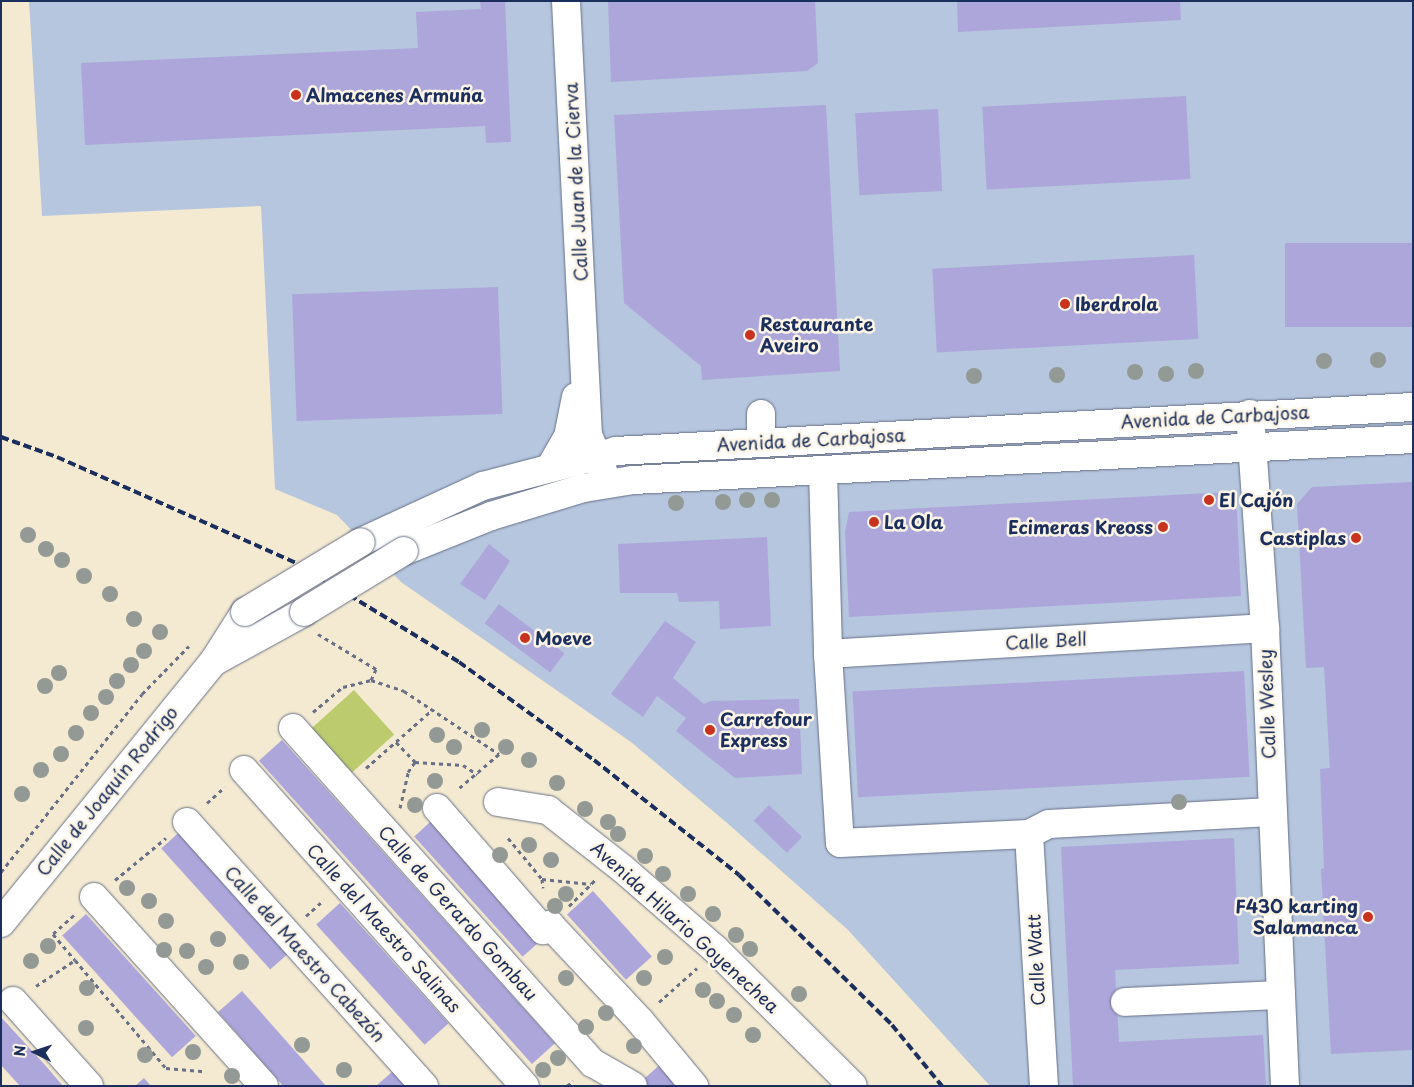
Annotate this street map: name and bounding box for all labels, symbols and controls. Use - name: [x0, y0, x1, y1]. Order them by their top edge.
- street label: Calle Juan de la Cierva: [560, 80, 592, 284]
- place label: Almacenes Armuña: [306, 84, 484, 106]
- marker: Almacenes Armuña: [290, 89, 302, 101]
- place label: Iberdrola: [1075, 293, 1158, 315]
- marker: Iberdrola: [1059, 298, 1071, 310]
- place label: Restaurante Aveiro: [760, 314, 873, 356]
- marker: Restaurante Aveiro: [744, 329, 756, 341]
- street label: Avenida de Carbajosa: [1120, 401, 1310, 433]
- street label: Avenida de Carbajosa: [716, 424, 906, 456]
- place label: El Cajón: [1219, 489, 1294, 511]
- marker: El Cajón: [1203, 494, 1215, 506]
- place label: La Ola: [884, 511, 945, 533]
- marker: La Ola: [868, 516, 880, 528]
- place label: Ecimeras Kreoss: [1008, 516, 1153, 538]
- marker: Ecimeras Kreoss: [1157, 521, 1169, 533]
- place label: Castiplas: [1260, 527, 1346, 549]
- marker: Castiplas: [1350, 532, 1362, 544]
- place label: Moeve: [535, 627, 592, 649]
- street label: Calle Bell: [1004, 628, 1088, 654]
- marker: Moeve: [519, 632, 531, 644]
- street label: Calle Wesley: [1254, 648, 1280, 760]
- street label: Calle de Joaquín Rodrigo: [31, 700, 183, 882]
- place label: Carrefour Express: [720, 709, 812, 752]
- marker: Carrefour Express: [704, 724, 716, 736]
- street label: Calle de Gerardo Gombau: [374, 821, 542, 1005]
- street label: Avenida Hilario Goyenechea: [587, 837, 783, 1017]
- street label: Calle del Maestro Salinas: [303, 839, 465, 1017]
- street label: Calle del Maestro Cabezón: [220, 861, 390, 1047]
- place label: F430 karting Salamanca: [1235, 896, 1358, 939]
- marker: F430 karting Salamanca: [1362, 911, 1374, 923]
- street label: Calle Watt: [1023, 913, 1049, 1007]
- north arrow: [10, 1027, 60, 1077]
- text: N: [9, 1045, 30, 1057]

